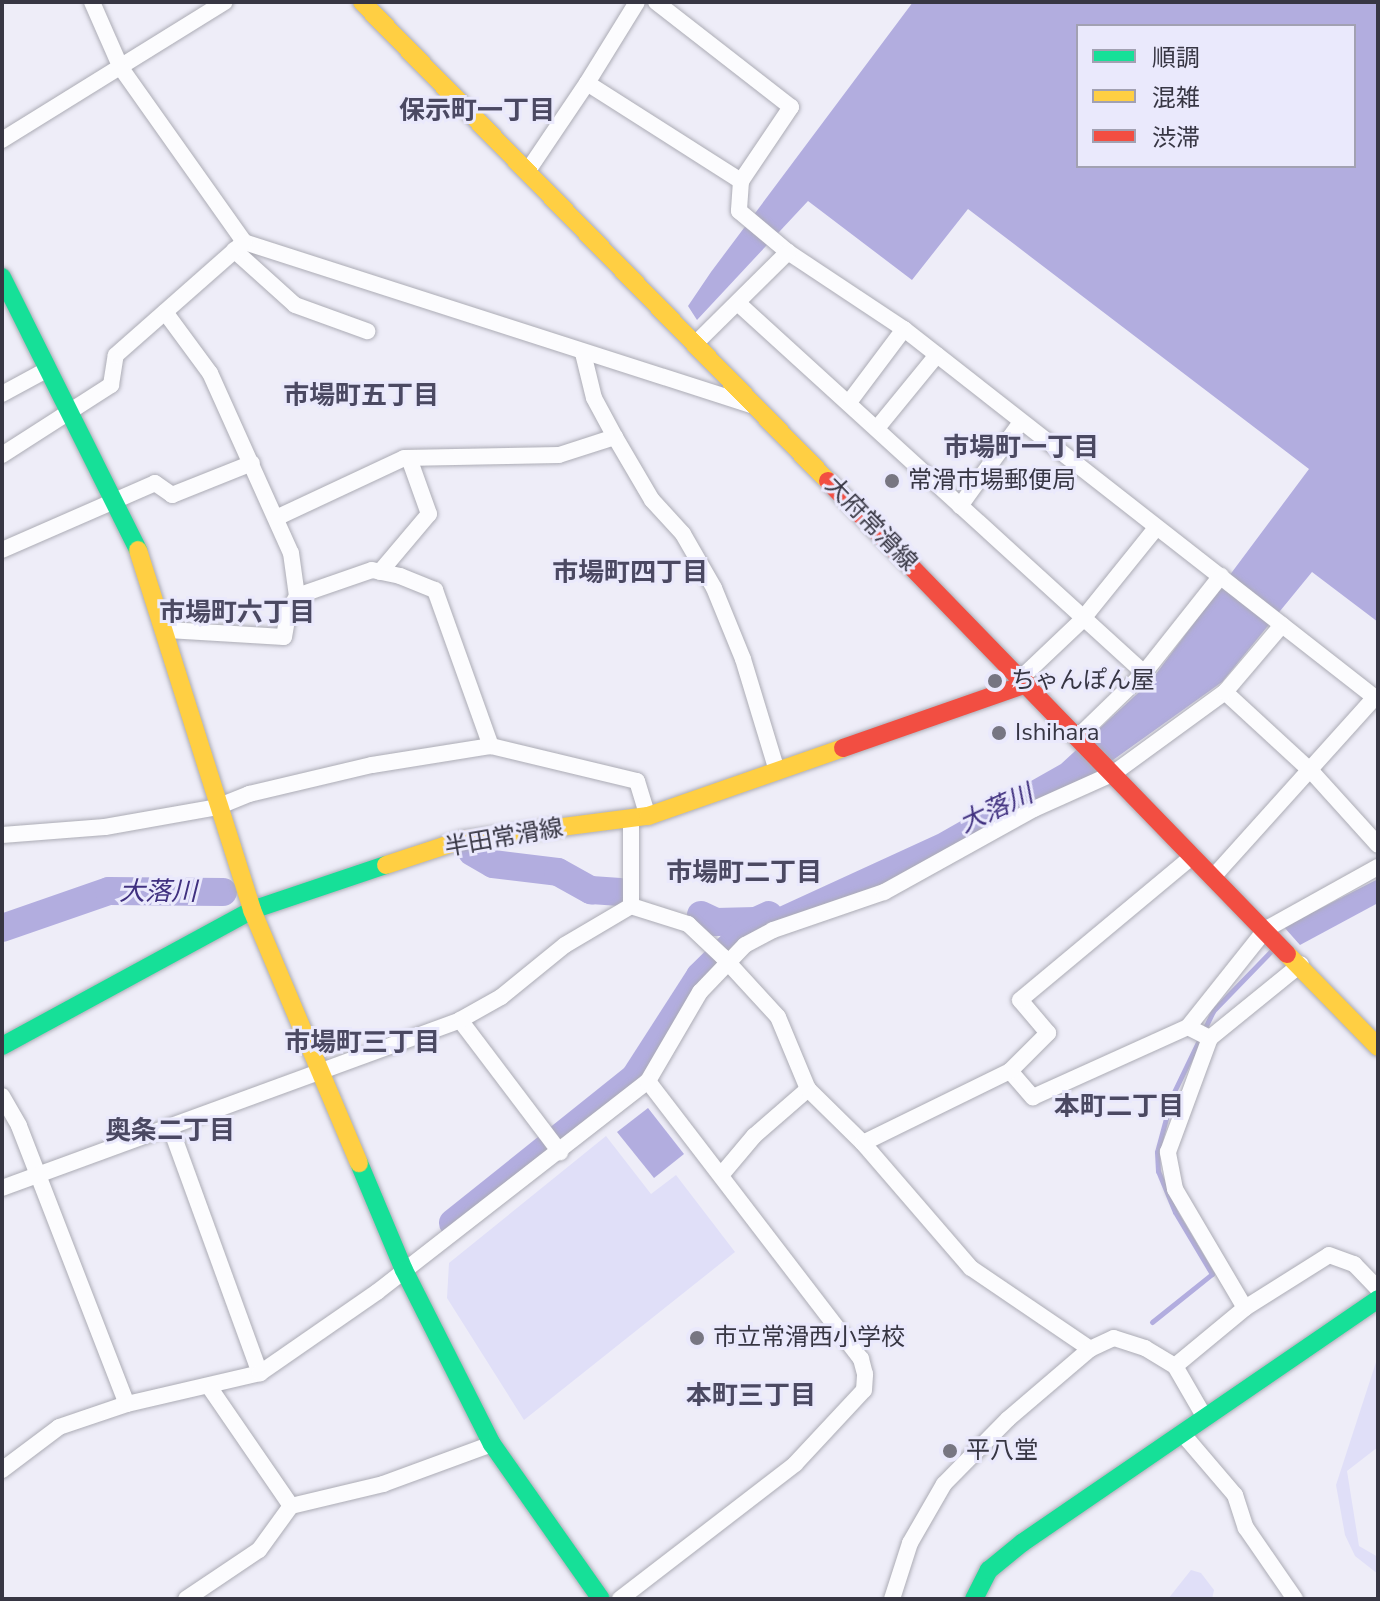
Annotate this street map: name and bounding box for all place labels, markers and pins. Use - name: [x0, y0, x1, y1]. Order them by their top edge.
- place label: 常滑市場郵便局: [908, 467, 1076, 495]
- marker: 常滑市場郵便局: [883, 472, 901, 490]
- place label: ちゃんぽん屋: [1011, 667, 1155, 695]
- marker: ちゃんぽん屋: [986, 672, 1004, 690]
- place label: Ishihara: [1015, 719, 1099, 747]
- marker: Ishihara: [990, 724, 1008, 742]
- place label: 市立常滑西小学校: [713, 1324, 905, 1352]
- marker: 市立常滑西小学校: [688, 1329, 706, 1347]
- place label: 平八堂: [966, 1437, 1038, 1465]
- marker: 平八堂: [941, 1442, 959, 1460]

